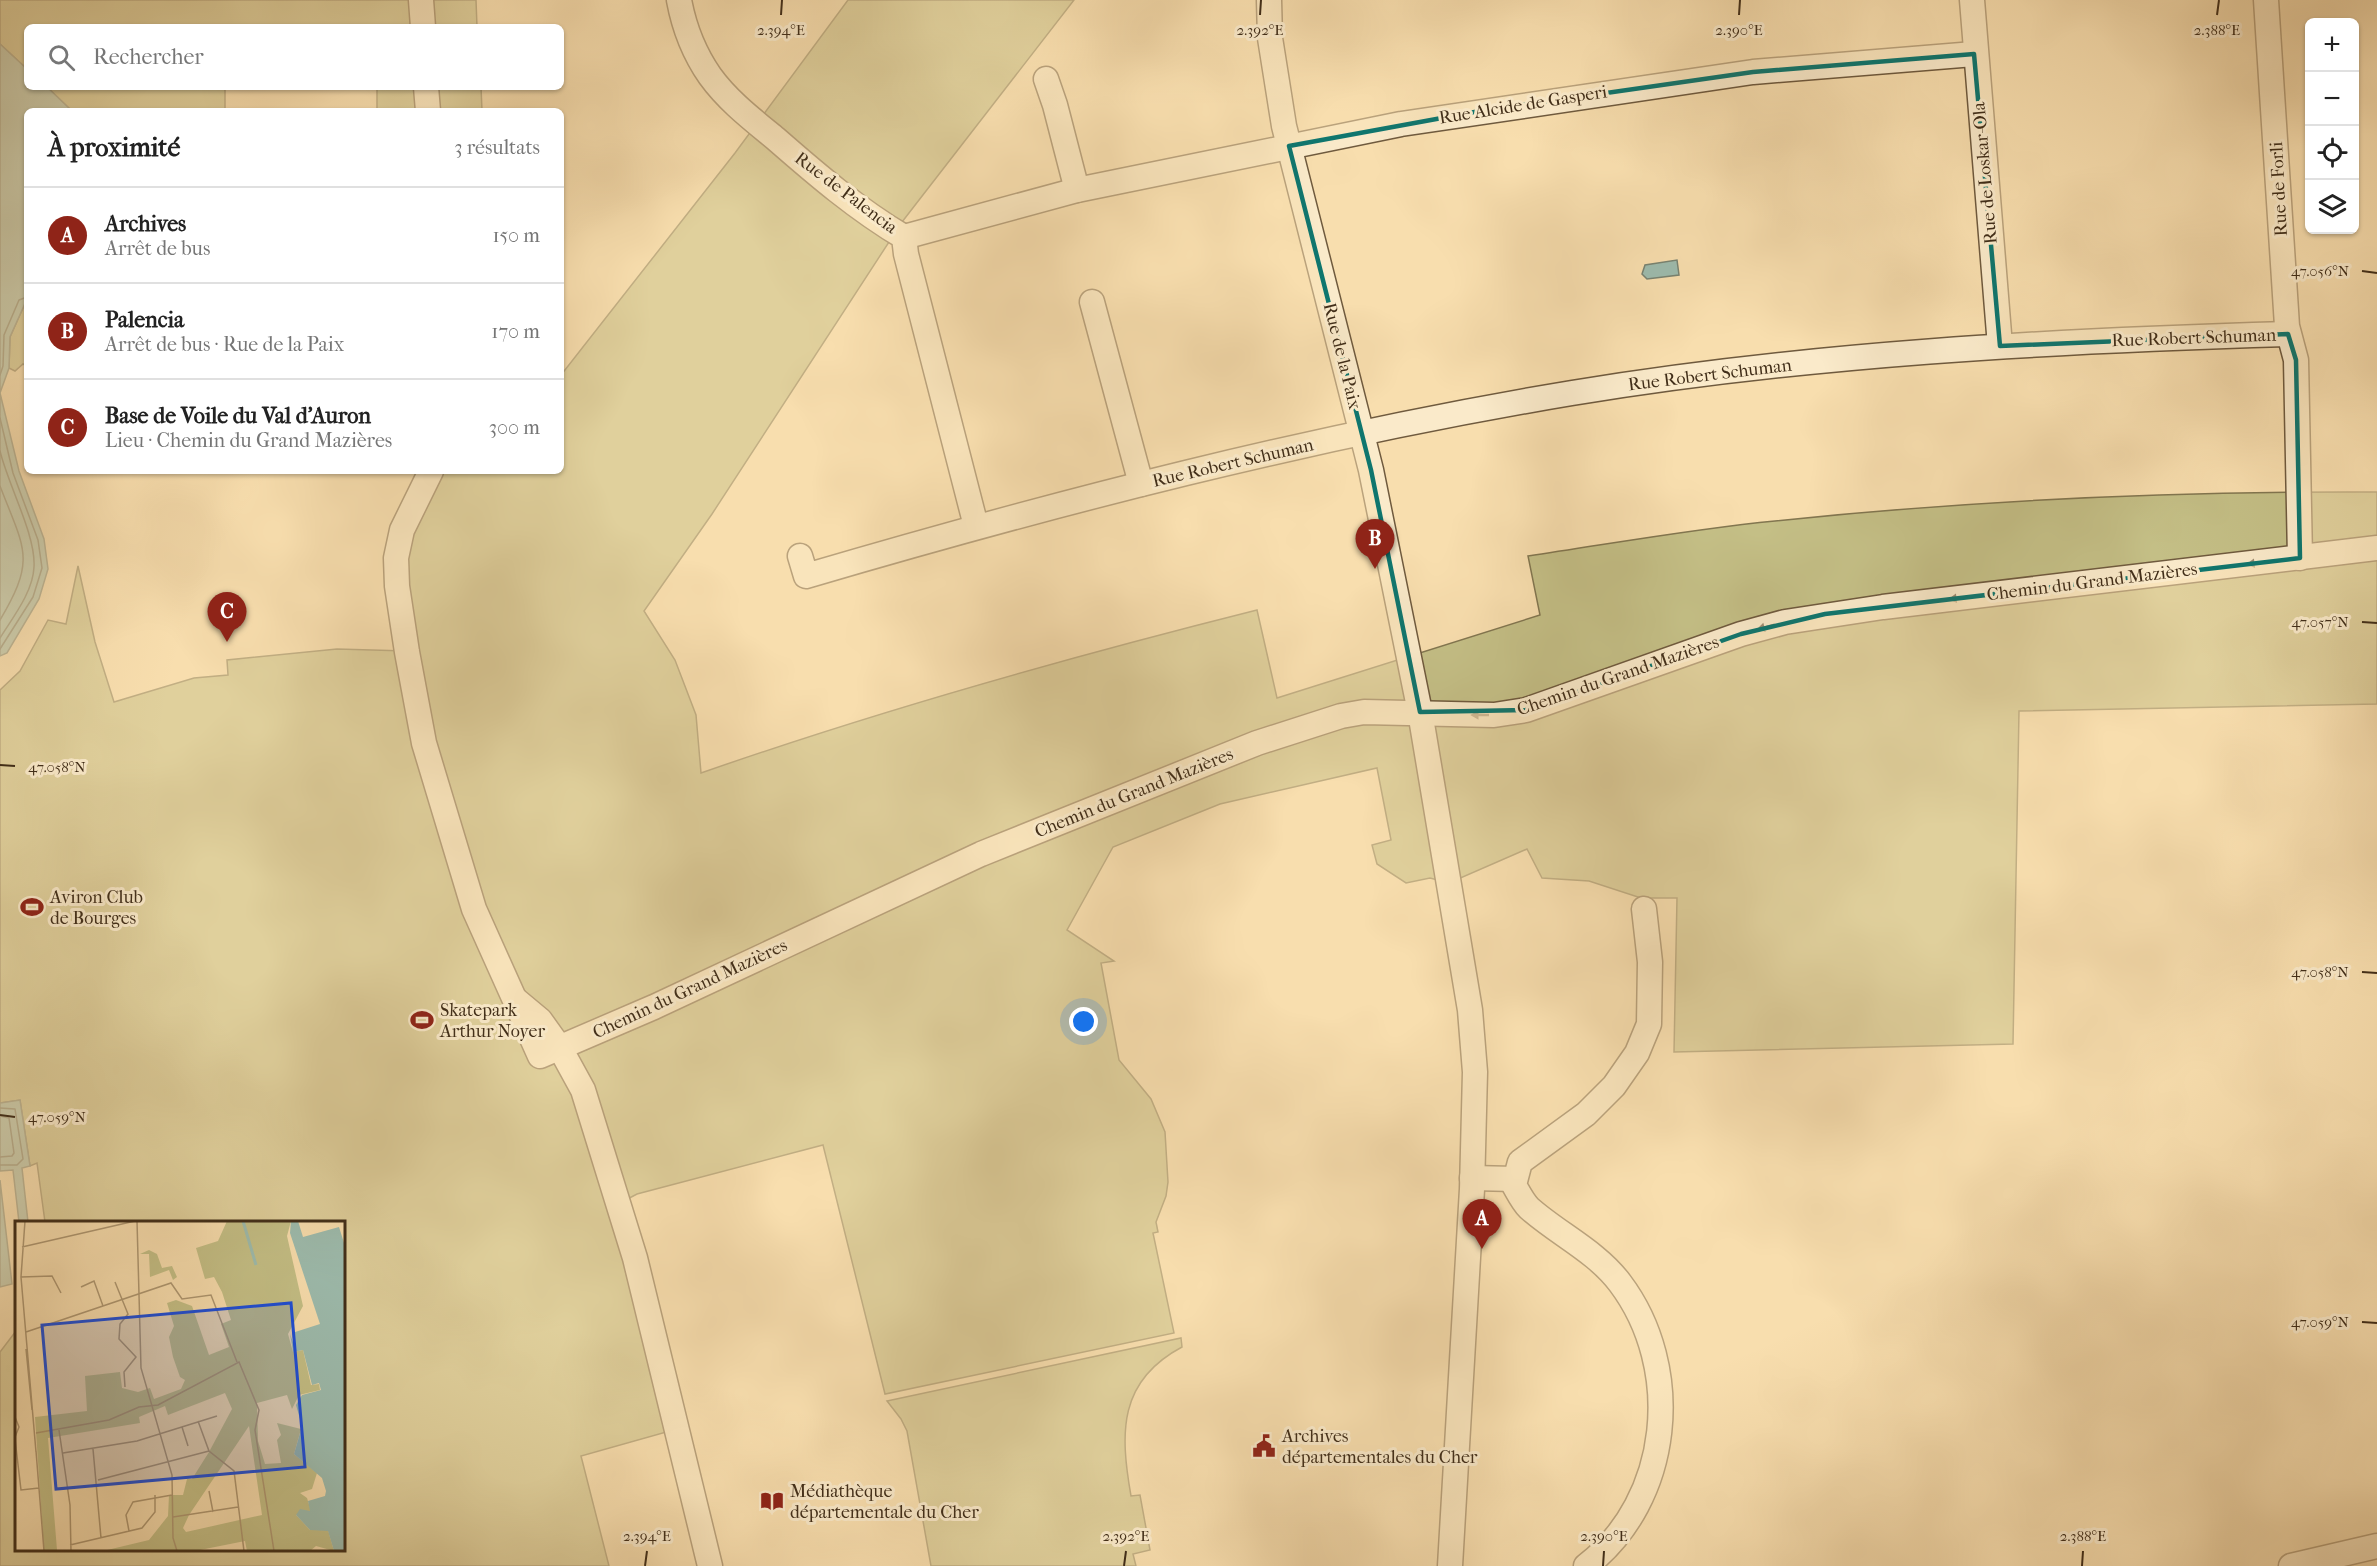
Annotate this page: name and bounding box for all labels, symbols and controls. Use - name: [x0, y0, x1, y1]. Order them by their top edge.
- map controls: [2305, 18, 2359, 234]
- button: +: [2305, 18, 2359, 72]
- text: 2.394°E: [757, 21, 805, 39]
- text: 2.392°E: [1237, 21, 1283, 39]
- text: 2.390°E: [1715, 21, 1763, 39]
- text: 2.388°E: [2194, 21, 2240, 39]
- search box: [24, 24, 564, 90]
- icon: search: [45, 41, 78, 74]
- text: Rechercher: [93, 44, 204, 70]
- button: −: [2305, 72, 2359, 126]
- street label: Rue Alcide de Gasperi: [1438, 81, 1609, 129]
- street label: Rue de Loskar-Ola: [1968, 101, 2002, 245]
- button: locate: [2305, 126, 2359, 180]
- text: À proximité: [48, 132, 180, 163]
- text: 3 résultats: [454, 136, 540, 159]
- street label: Rue de Forli: [2266, 141, 2292, 237]
- street label: Rue de Palencia: [791, 148, 902, 239]
- button: layers: [2305, 180, 2359, 234]
- text: Archives: [105, 211, 186, 237]
- text: A: [61, 224, 74, 247]
- text: 150 m: [492, 224, 540, 247]
- text: Arrêt de bus: [105, 237, 210, 260]
- text: 47.056°N: [2291, 262, 2350, 280]
- street label: Rue de la Paix: [1319, 301, 1366, 412]
- text: Palencia: [105, 307, 184, 333]
- text: B: [61, 320, 74, 343]
- text: 170 m: [491, 320, 540, 343]
- street label: Rue Robert Schuman: [2111, 325, 2277, 351]
- text: Arrêt de bus · Rue de la Paix: [105, 333, 344, 356]
- street label: Rue Robert Schuman: [1627, 354, 1794, 395]
- text: Base de Voile du Val d'Auron: [105, 403, 371, 429]
- text: C: [61, 416, 74, 439]
- text: 300 m: [489, 416, 540, 439]
- text: Lieu · Chemin du Grand Mazières: [105, 429, 392, 452]
- street label: Rue Robert Schuman: [1150, 434, 1316, 492]
- pin: B: [1356, 520, 1394, 569]
- one-way arrow: [2247, 558, 2266, 567]
- street label: Chemin du Grand Mazières: [1985, 559, 2199, 605]
- pin: C: [208, 592, 246, 642]
- one-way arrow: [1949, 593, 1968, 603]
- text: 47.057°N: [2291, 613, 2349, 631]
- one-way arrow: [1757, 623, 1775, 632]
- street label: Chemin du Grand Mazières: [1514, 631, 1722, 720]
- one-way arrow: [1471, 710, 1490, 720]
- street label: Chemin du Grand Mazières: [1032, 743, 1237, 842]
- text: 47.058°N: [28, 758, 86, 776]
- place label: Aviron Club de Bourges: [49, 887, 143, 929]
- sports icon: Aviron Club de Bourges: [19, 894, 45, 920]
- street label: Chemin du Grand Mazières: [589, 935, 791, 1043]
- text: 47.058°N: [2291, 963, 2349, 981]
- place label: Skatepark Arthur Noyer: [439, 1000, 545, 1042]
- sports icon: Skatepark Arthur Noyer: [409, 1007, 435, 1033]
- your location: [1069, 1007, 1098, 1036]
- text: 47.059°N: [28, 1108, 87, 1126]
- pin: A: [1462, 1200, 1502, 1249]
- inset map: [15, 1221, 345, 1551]
- text: 47.059°N: [2291, 1313, 2350, 1331]
- place label: Archives départementales du Cher: [1281, 1426, 1478, 1468]
- public building icon: Archives départementales du Cher: [1251, 1433, 1277, 1459]
- place label: Médiathèque départementale du Cher: [790, 1481, 979, 1523]
- library icon: Médiathèque départementale du Cher: [759, 1488, 785, 1514]
- text: 2.394°E: [623, 1527, 671, 1545]
- text: 2.392°E: [1103, 1527, 1149, 1545]
- text: 2.390°E: [1580, 1527, 1628, 1545]
- text: 2.388°E: [2060, 1527, 2106, 1545]

